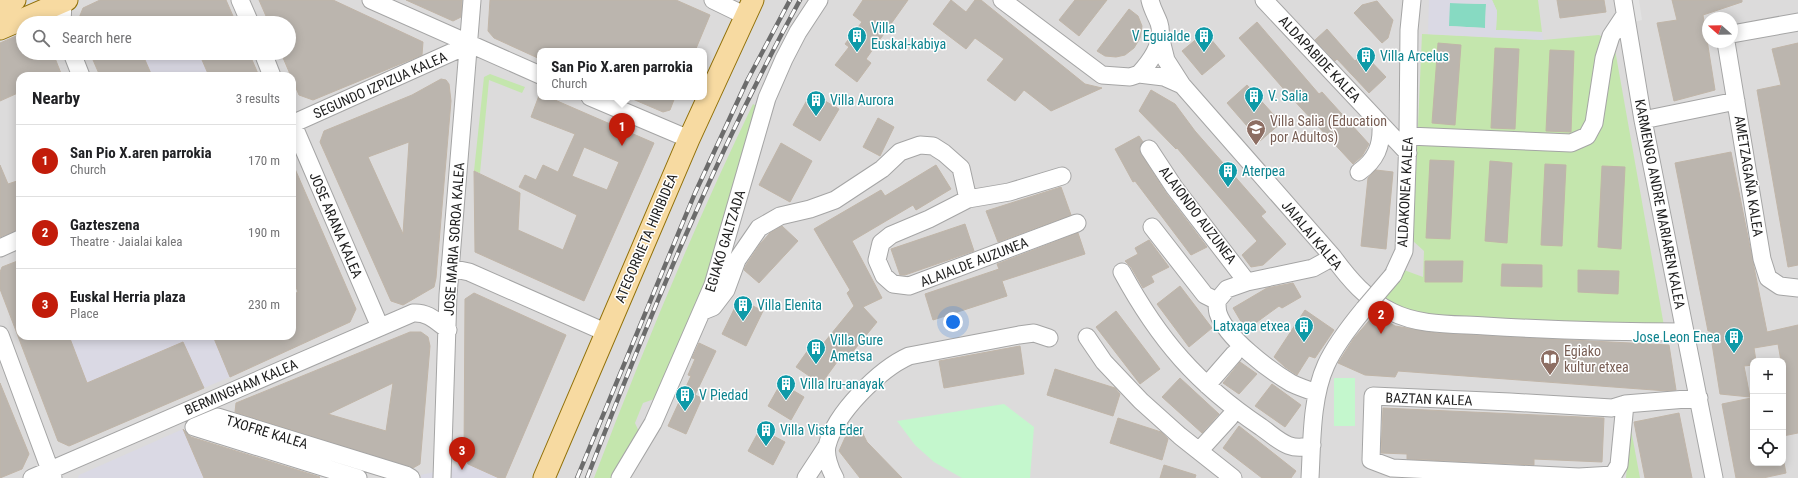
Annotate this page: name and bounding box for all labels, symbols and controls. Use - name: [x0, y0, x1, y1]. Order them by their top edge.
- street label: ALDAPABIDE KALEA: [1276, 12, 1364, 106]
- north arrow: [1702, 12, 1738, 48]
- search box: [16, 16, 296, 60]
- place label: Villa Euskal-kabiya: [871, 20, 946, 52]
- building icon: Villa Euskal-kabiya: [846, 25, 868, 53]
- building icon: V Eguialde: [1193, 25, 1215, 53]
- icon: search: [30, 27, 52, 49]
- place label: V Eguialde: [1132, 28, 1190, 44]
- text: Search here: [62, 29, 132, 47]
- building icon: Villa Arcelus: [1355, 45, 1377, 73]
- street label: SEGUNDO IZPIZUA KALEA: [311, 48, 449, 122]
- popup: [537, 48, 707, 100]
- place label: Villa Arcelus: [1380, 48, 1449, 64]
- text: San Pio X.aren parrokia: [551, 58, 693, 76]
- text: Church: [551, 76, 587, 91]
- building icon: V. Salia: [1243, 85, 1265, 113]
- text: Nearby: [32, 88, 80, 108]
- place label: V. Salia: [1268, 88, 1308, 104]
- building icon: Villa Aurora: [805, 89, 827, 117]
- text: 3 results: [236, 91, 280, 106]
- place label: Villa Aurora: [830, 92, 894, 108]
- street label: KARMENGO ANDRE MARIAREN KALEA: [1632, 98, 1688, 310]
- pin: 1: [609, 113, 635, 146]
- place label: Villa Salia (Education por Adultos): [1270, 113, 1387, 146]
- street label: AMETZAGAÑA KALEA: [1732, 114, 1767, 238]
- school or university icon: Villa Salia (Education por Adultos): [1245, 118, 1267, 146]
- street label: ALDAKONEA KALEA: [1394, 136, 1416, 248]
- text: San Pio X.aren parrokia: [70, 144, 212, 162]
- text: 1: [42, 153, 48, 168]
- text: 170 m: [248, 153, 280, 168]
- building icon: Aterpea: [1217, 160, 1239, 188]
- text: Church: [70, 162, 106, 177]
- street label: JOSE MARIA SOROA KALEA: [441, 162, 467, 316]
- street label: ALAIONDO AUZUNEA: [1156, 163, 1240, 267]
- place label: Aterpea: [1242, 163, 1285, 179]
- street label: JOSE ARANA KALEA: [306, 170, 366, 280]
- street label: ATEGORRIETA HIRIBIDEA: [611, 171, 681, 305]
- street label: EGIAKO GALTZADA: [702, 188, 748, 294]
- street label: JAIALAI KALEA: [1278, 197, 1346, 273]
- text: Gazteszena: [70, 216, 140, 234]
- text: 2: [42, 225, 48, 240]
- text: 190 m: [248, 225, 280, 240]
- text: Theatre · Jaialai kalea: [70, 234, 183, 249]
- street label: ALAIALDE AUZUNEA: [918, 234, 1030, 290]
- text: Euskal Herria plaza: [70, 288, 186, 306]
- building icon: Villa Elenita: [732, 294, 754, 322]
- text: 3: [42, 297, 48, 312]
- text: 230 m: [248, 297, 280, 312]
- place label: Villa Elenita: [757, 297, 822, 313]
- pin: 2: [1368, 301, 1394, 334]
- text: Place: [70, 306, 99, 321]
- your location: [943, 312, 963, 332]
- building icon: Latxaga etxea: [1293, 315, 1315, 343]
- place label: Latxaga etxea: [1213, 318, 1290, 334]
- building icon: Jose Leon Enea: [1723, 326, 1745, 354]
- place label: Jose Leon Enea: [1633, 329, 1720, 345]
- place label: Villa Gure Ametsa: [830, 332, 884, 364]
- building icon: Villa Gure Ametsa: [805, 337, 827, 365]
- place label: Egiako kultur etxea: [1564, 343, 1629, 375]
- library icon: Egiako kultur etxea: [1539, 348, 1561, 376]
- street label: BERMINGHAM KALEA: [182, 356, 300, 418]
- map controls: [1750, 358, 1786, 466]
- button: +: [1750, 358, 1786, 394]
- building icon: Villa Iru-anayak: [775, 373, 797, 401]
- place label: Villa Iru-anayak: [800, 376, 885, 392]
- building icon: V Piedad: [674, 384, 696, 412]
- place label: V Piedad: [699, 387, 748, 403]
- street label: BAZTAN KALEA: [1385, 389, 1473, 409]
- button: −: [1750, 394, 1786, 430]
- street label: TXOFRE KALEA: [224, 412, 310, 452]
- building icon: Villa Vista Eder: [755, 419, 777, 447]
- place label: Villa Vista Eder: [780, 422, 864, 438]
- button: locate: [1750, 430, 1786, 466]
- pin: 3: [449, 437, 475, 470]

